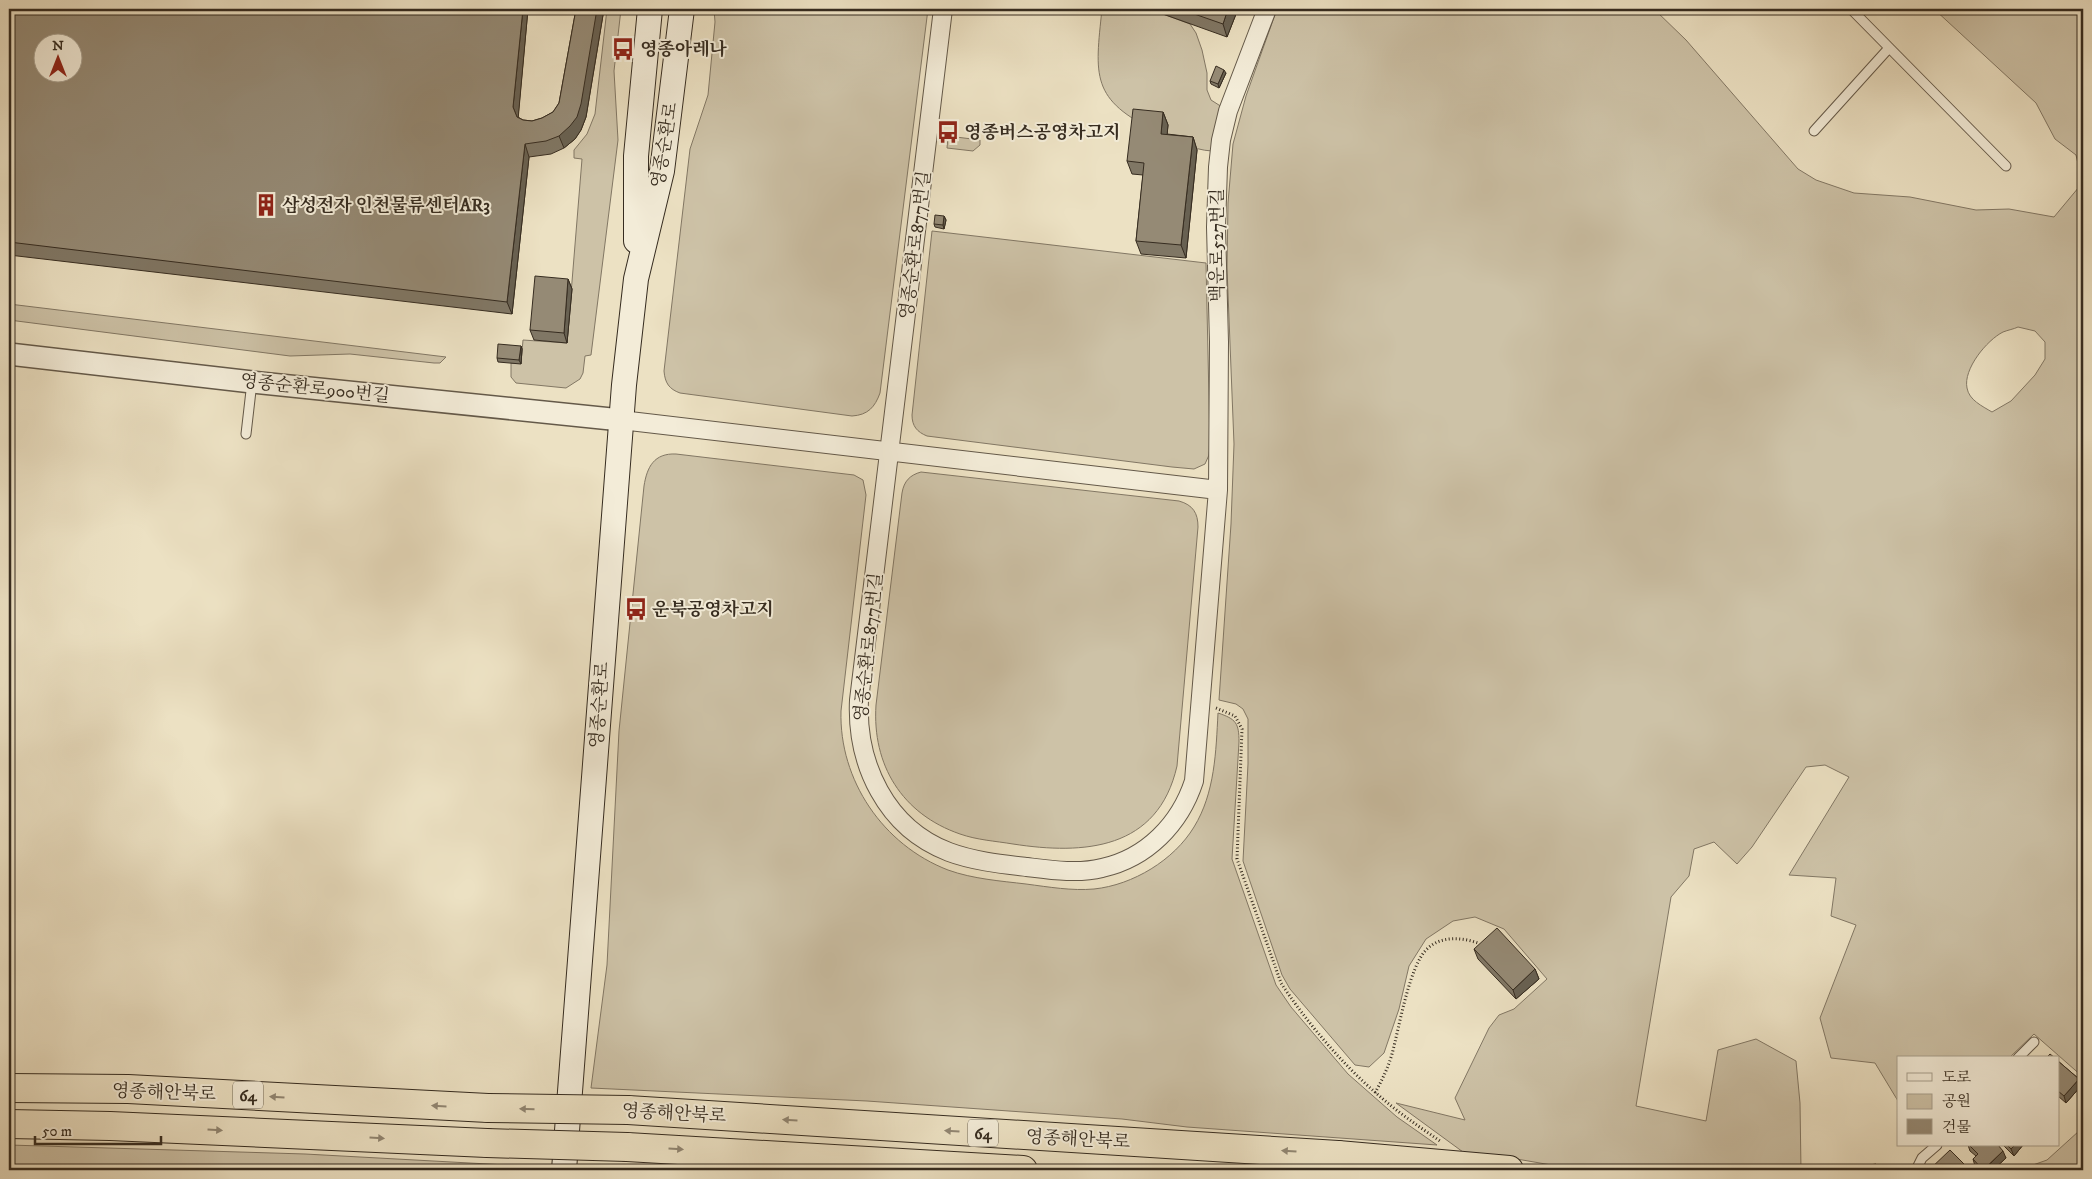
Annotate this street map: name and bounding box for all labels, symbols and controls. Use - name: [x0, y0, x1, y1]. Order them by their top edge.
- north arrow: [32, 32, 82, 82]
- bus stop icon: 영종아레나: [610, 36, 636, 62]
- text: N: [52, 37, 64, 55]
- place label: 영종아레나: [640, 39, 728, 61]
- street label: 영종순환로: [647, 100, 683, 190]
- bus stop icon: 영종버스공영차고지: [935, 119, 961, 145]
- place label: 영종버스공영차고지: [964, 122, 1121, 144]
- street label: 영종순환로877번길: [896, 169, 936, 321]
- street label: 백운로527번길: [1207, 188, 1229, 302]
- building icon: 삼성전자 인천물류센터AR3: [253, 192, 279, 218]
- place label: 삼성전자 인천물류센터AR3: [282, 195, 490, 217]
- street label: 영종순환로900번길: [239, 370, 391, 408]
- street label: 영종순환로877번길: [850, 572, 888, 723]
- bus stop icon: 운북공영차고지: [623, 596, 649, 622]
- place label: 운북공영차고지: [652, 599, 774, 621]
- street label: 영종순환로: [586, 661, 614, 749]
- legend: [1897, 1056, 2060, 1146]
- text: 도로: [1942, 1068, 1971, 1087]
- street label: 영종해안북로: [111, 1080, 216, 1106]
- road number: 64: [233, 1082, 263, 1108]
- text: 공원: [1942, 1092, 1971, 1111]
- one-way arrow: [268, 1093, 284, 1101]
- street label: 영종해안북로: [621, 1100, 727, 1128]
- one-way arrow: [431, 1102, 447, 1110]
- one-way arrow: [519, 1105, 535, 1113]
- scale bar: [35, 1114, 161, 1146]
- one-way arrow: [782, 1115, 798, 1123]
- text: 건물: [1942, 1118, 1971, 1137]
- road number: 64: [968, 1120, 998, 1146]
- text: 50 m: [42, 1122, 72, 1141]
- one-way arrow: [944, 1126, 960, 1134]
- street label: 영종해안북로: [1025, 1126, 1131, 1154]
- one-way arrow: [207, 1127, 223, 1135]
- one-way arrow: [369, 1134, 385, 1142]
- one-way arrow: [668, 1146, 684, 1154]
- one-way arrow: [1281, 1147, 1297, 1155]

